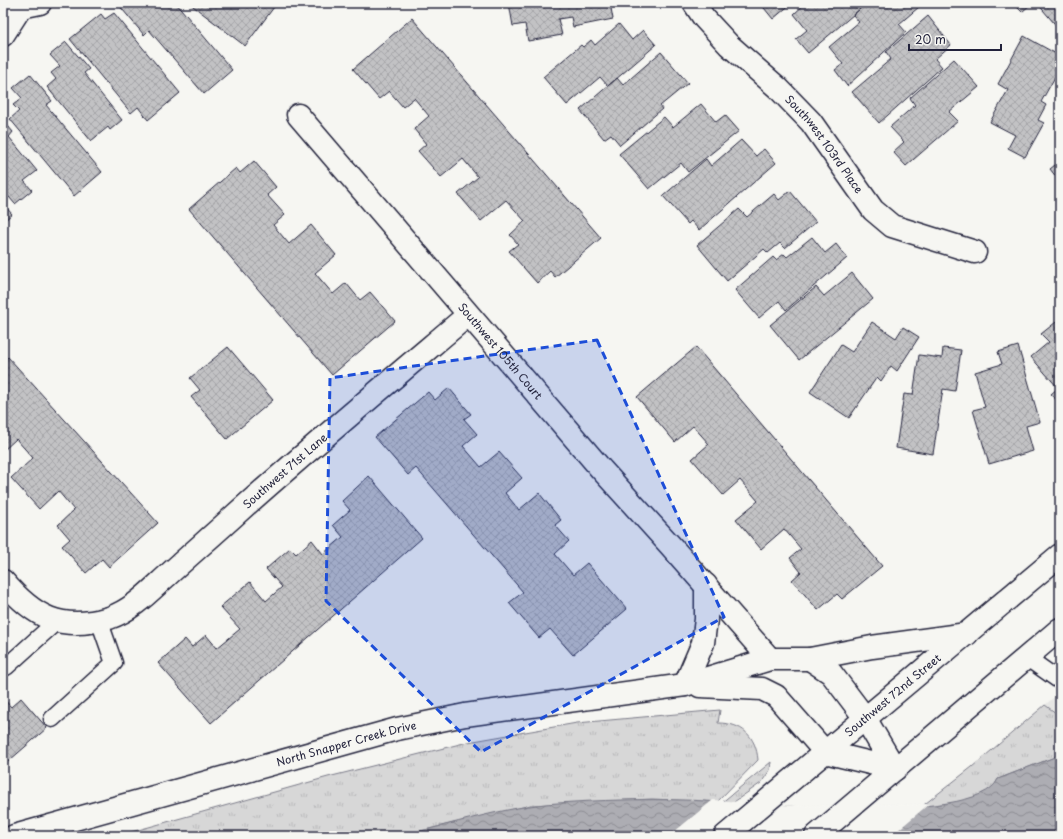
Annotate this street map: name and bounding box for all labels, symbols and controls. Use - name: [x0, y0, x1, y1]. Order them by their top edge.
- scale bar: [909, 26, 1001, 52]
- text: 20 m: [915, 30, 946, 48]
- street label: Southwest 103rd Place: [781, 91, 868, 197]
- street label: Southwest 105th Court: [454, 299, 547, 403]
- street label: Southwest 71st Lane: [239, 429, 331, 512]
- street label: Southwest 72nd Street: [841, 649, 944, 740]
- street label: North Snapper Creek Drive: [274, 716, 418, 770]

